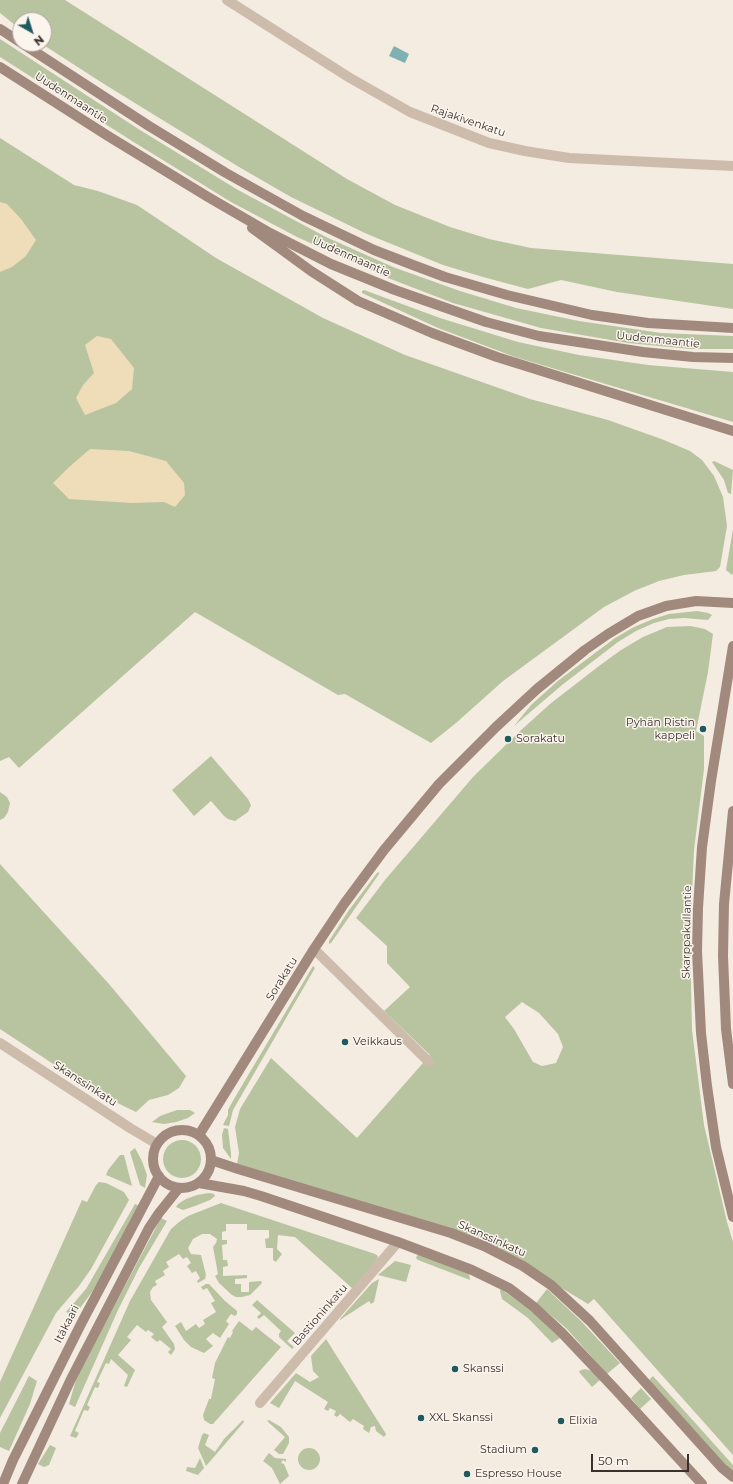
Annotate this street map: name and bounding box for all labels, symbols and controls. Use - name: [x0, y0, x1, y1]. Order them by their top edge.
- north arrow: [12, 12, 52, 52]
- text: N: [31, 32, 47, 49]
- street label: Uudenmaantie: [32, 70, 110, 126]
- street label: Rajakivenkatu: [429, 102, 507, 140]
- street label: Uudenmaantie: [310, 234, 392, 280]
- street label: Uudenmaantie: [616, 329, 700, 351]
- place label: Pyhän Ristin kappeli: [626, 716, 695, 742]
- marker: Pyhän Ristin kappeli: [698, 724, 708, 734]
- place label: Sorakatu: [516, 732, 565, 746]
- marker: Sorakatu: [503, 734, 513, 744]
- street label: Skarppakullantie: [680, 885, 694, 979]
- street label: Sorakatu: [263, 955, 301, 1003]
- place label: Veikkaus: [353, 1035, 402, 1049]
- marker: Veikkaus: [340, 1037, 350, 1047]
- street label: Skanssinkatu: [51, 1059, 119, 1109]
- street label: Skanssinkatu: [456, 1218, 528, 1260]
- street label: Bastioninkatu: [290, 1282, 350, 1348]
- street label: Itäkaari: [52, 1303, 82, 1345]
- place label: Skanssi: [463, 1362, 504, 1376]
- marker: Skanssi: [450, 1364, 460, 1374]
- place label: XXL Skanssi: [429, 1411, 493, 1425]
- marker: XXL Skanssi: [416, 1413, 426, 1423]
- place label: Elixia: [569, 1414, 598, 1428]
- marker: Elixia: [556, 1416, 566, 1426]
- place label: Stadium: [480, 1443, 527, 1457]
- marker: Stadium: [530, 1445, 540, 1455]
- scale bar: [593, 1446, 691, 1472]
- text: 50 m: [598, 1453, 629, 1468]
- place label: Espresso House: [475, 1467, 562, 1481]
- marker: Espresso House: [462, 1469, 472, 1479]

